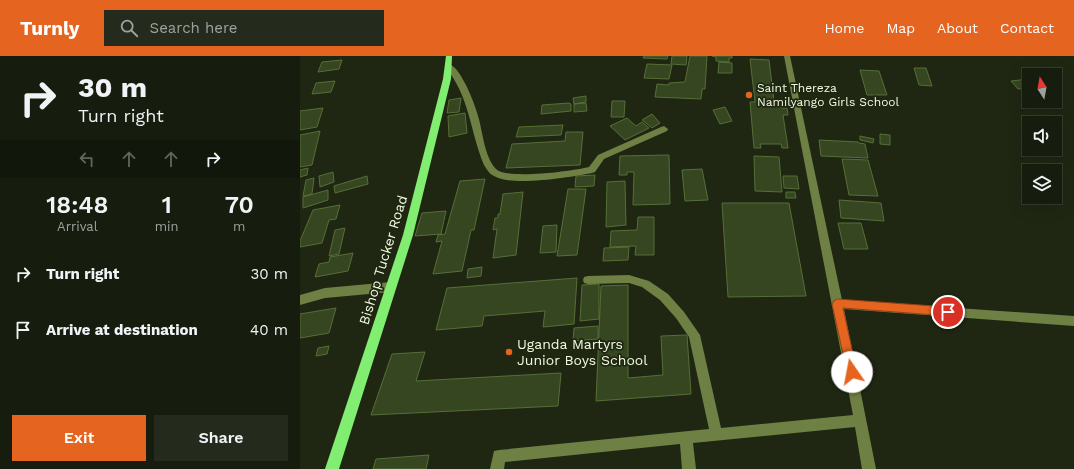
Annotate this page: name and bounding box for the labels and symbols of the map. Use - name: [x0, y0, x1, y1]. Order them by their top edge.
- north arrow: [1022, 68, 1062, 108]
- place label: Saint Thereza Namilyango Girls School: [757, 81, 900, 109]
- marker: Saint Thereza Namilyango Girls School: [744, 90, 754, 100]
- street label: Bishop Tucker Road: [356, 193, 410, 327]
- pin: [931, 295, 965, 329]
- place label: Uganda Martyrs Junior Boys School: [517, 336, 648, 368]
- marker: Uganda Martyrs Junior Boys School: [504, 347, 514, 357]
- position arrow: [831, 351, 873, 393]

